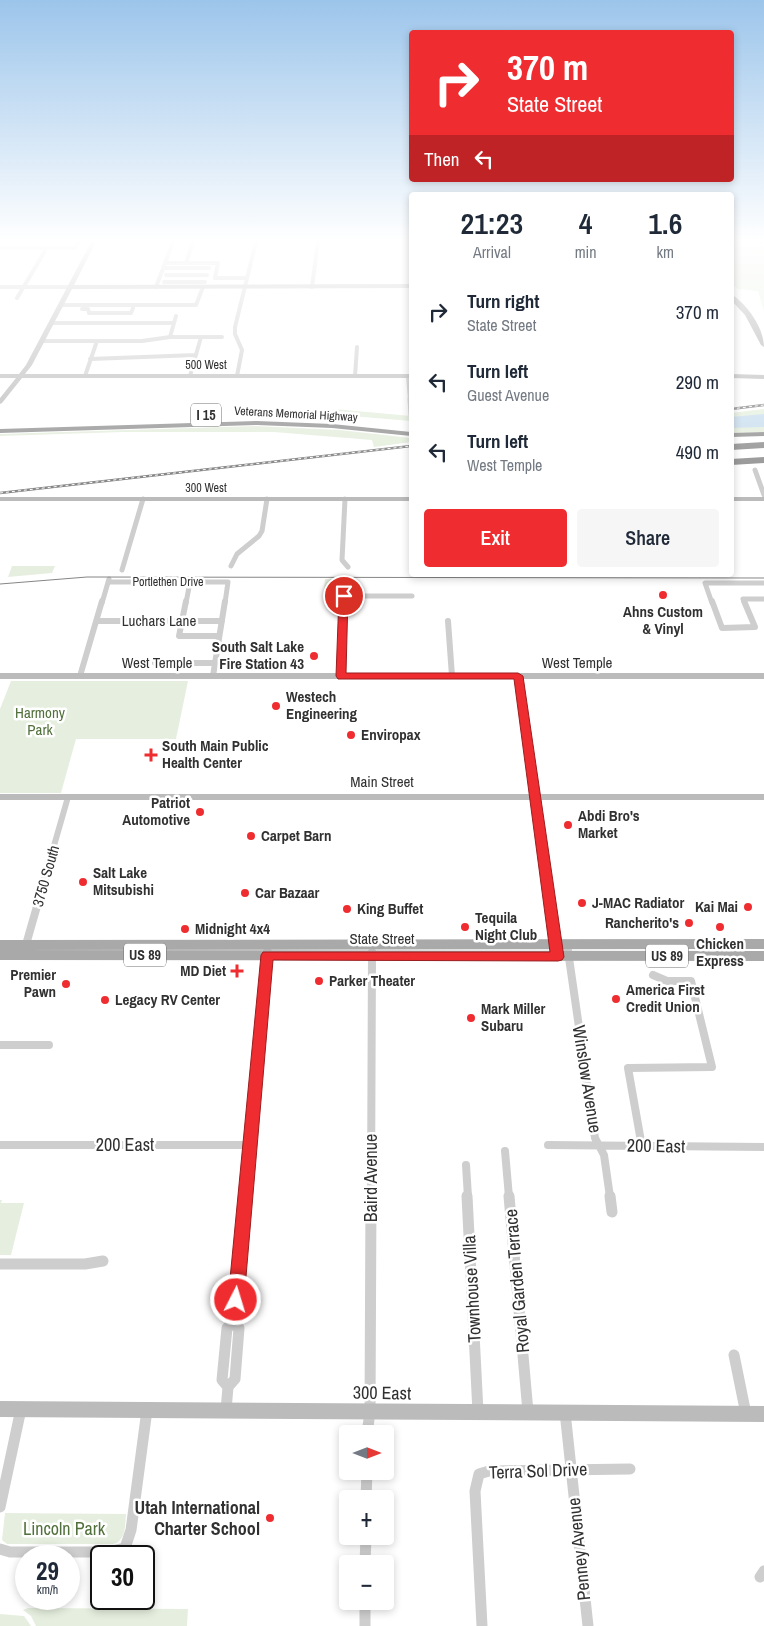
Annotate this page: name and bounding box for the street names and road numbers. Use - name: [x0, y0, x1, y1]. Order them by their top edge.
- street label: 500 West: [185, 357, 227, 373]
- street label: Veterans Memorial Highway: [234, 403, 358, 425]
- road number: I 15: [191, 404, 221, 426]
- street label: 300 West: [185, 480, 227, 496]
- street label: Portlethen Drive: [132, 574, 204, 590]
- street label: Luchars Lane: [122, 610, 196, 631]
- street label: West Temple: [122, 652, 192, 673]
- street label: West Temple: [542, 652, 612, 673]
- street label: Main Street: [350, 771, 414, 792]
- street label: 3750 South: [27, 843, 64, 909]
- street label: State Street: [350, 928, 415, 949]
- road number: US 89: [124, 944, 166, 966]
- road number: US 89: [646, 944, 688, 968]
- street label: Winslow Avenue: [567, 1023, 608, 1135]
- street label: 200 East: [96, 1132, 154, 1157]
- street label: 200 East: [627, 1132, 685, 1159]
- street label: Baird Avenue: [358, 1134, 383, 1222]
- street label: Royal Garden Terrace: [498, 1208, 535, 1354]
- street label: Townhouse Villa: [456, 1235, 487, 1343]
- street label: 300 East: [353, 1379, 411, 1406]
- street label: Terra Sol Drive: [488, 1456, 588, 1485]
- street label: Penney Avenue: [561, 1496, 596, 1602]

